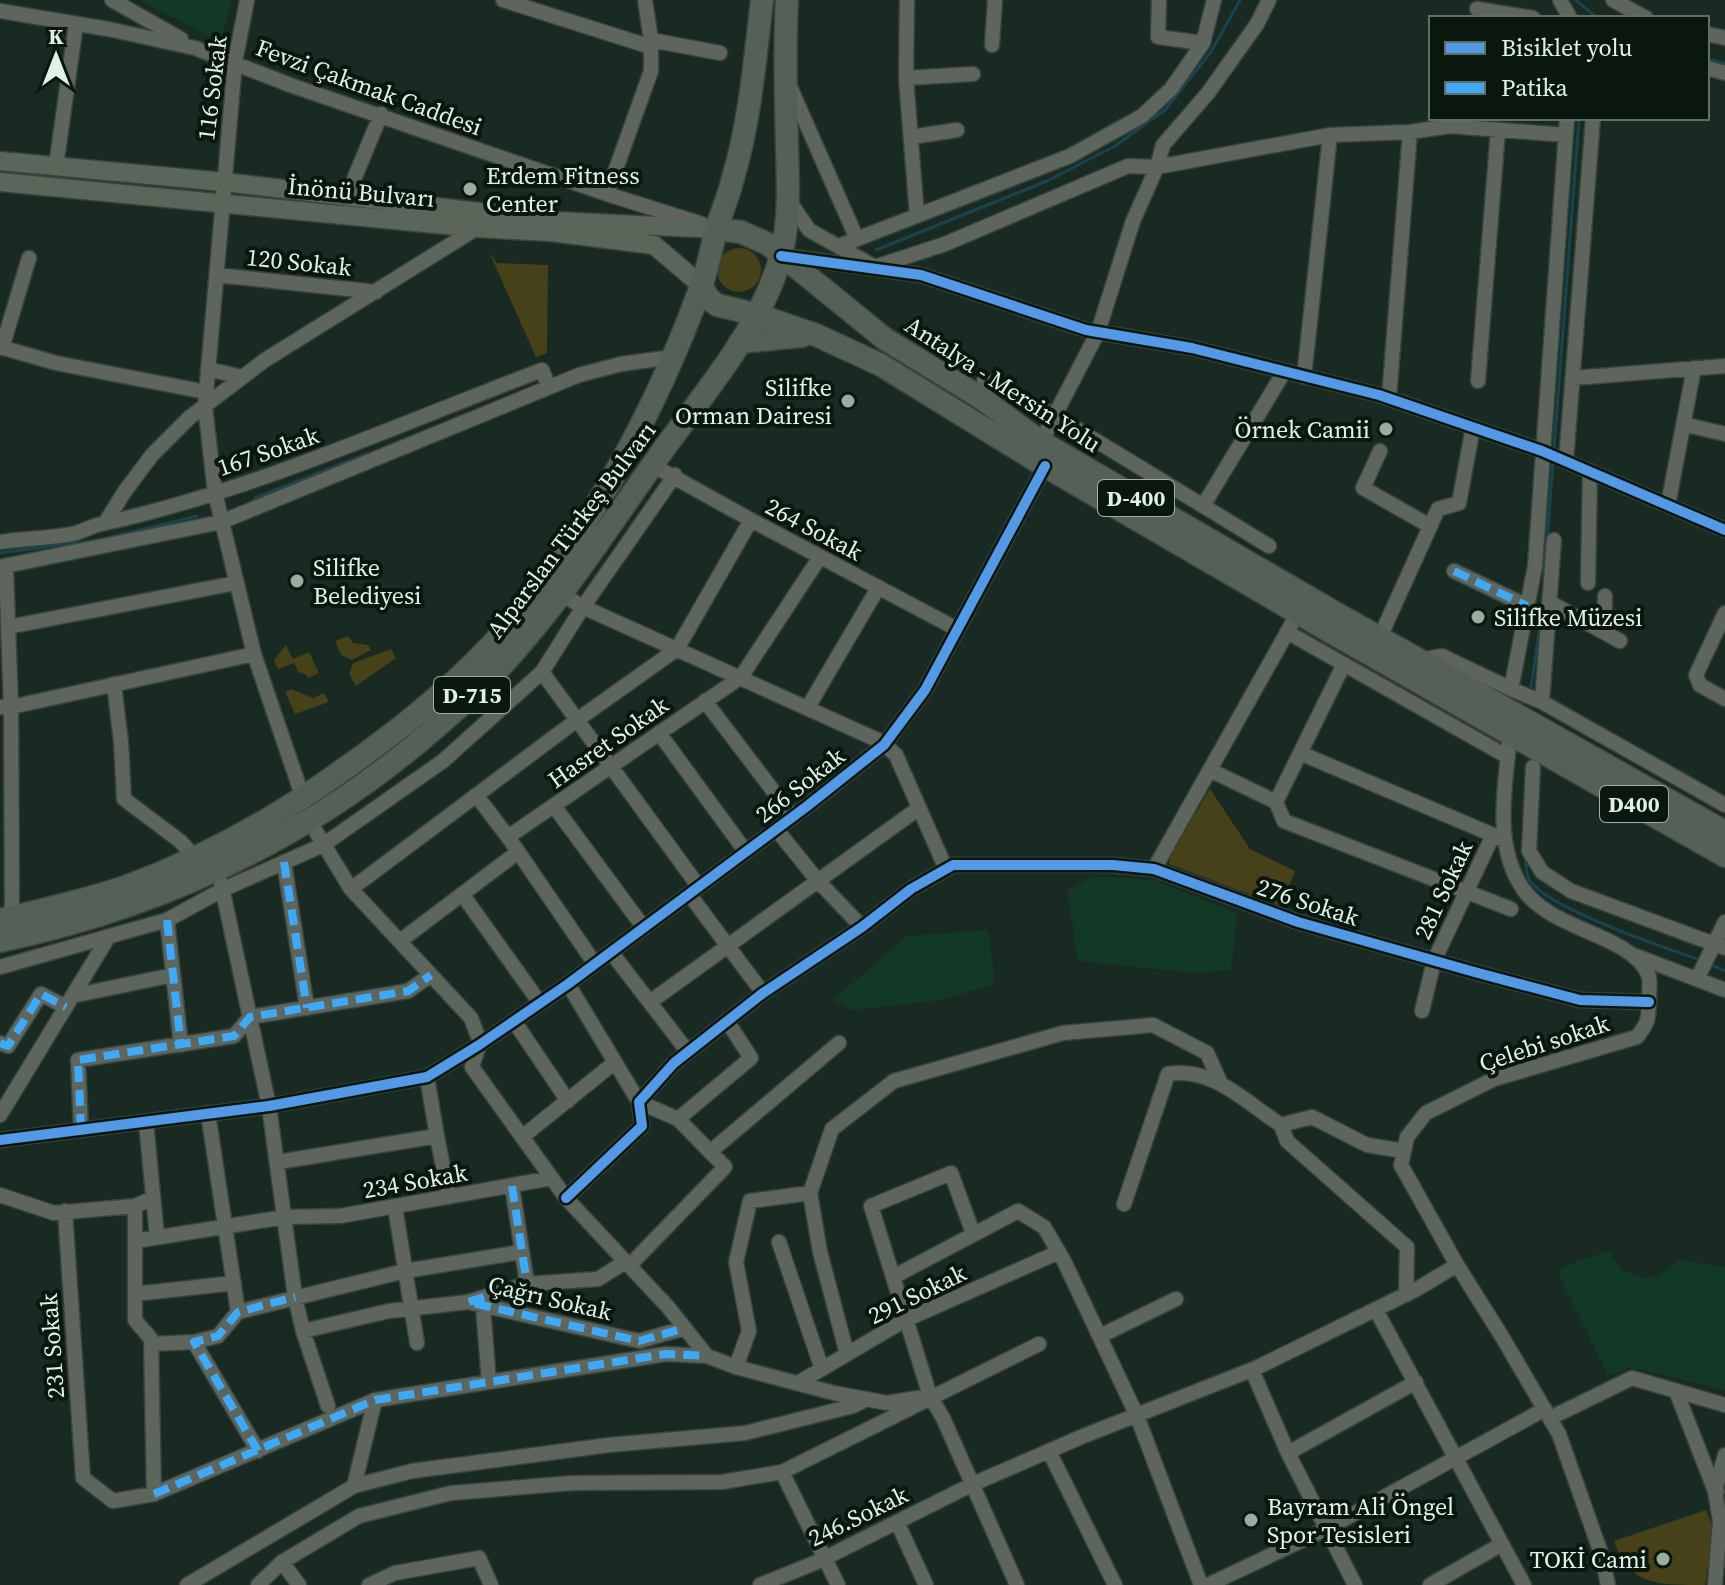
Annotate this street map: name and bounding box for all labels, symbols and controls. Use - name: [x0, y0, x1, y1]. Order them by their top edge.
- north arrow: [16, 16, 96, 96]
- legend: [1429, 16, 1709, 120]
- text: K: [48, 21, 64, 51]
- street label: Fevzi Çakmak Caddesi: [251, 31, 487, 143]
- text: Bisiklet yolu: [1501, 31, 1632, 64]
- street label: 116 Sokak: [189, 33, 235, 142]
- text: Patika: [1501, 71, 1568, 104]
- place label: Erdem Fitness Center: [486, 159, 640, 220]
- street label: İnönü Bulvarı: [286, 169, 436, 215]
- marker: Erdem Fitness Center: [461, 180, 479, 198]
- street label: 120 Sokak: [245, 240, 354, 284]
- street label: Antalya - Mersin Yolu: [899, 308, 1107, 460]
- place label: Silifke Orman Dairesi: [675, 371, 832, 432]
- marker: Silifke Orman Dairesi: [839, 392, 857, 410]
- place label: Örnek Camii: [1234, 413, 1370, 446]
- street label: Alparslan Türkeş Bulvarı: [479, 415, 663, 645]
- street label: 167 Sokak: [213, 418, 324, 484]
- marker: Örnek Camii: [1377, 420, 1395, 438]
- road number: D-400: [1098, 480, 1174, 516]
- street label: 264 Sokak: [760, 490, 869, 569]
- place label: Silifke Belediyesi: [313, 551, 422, 612]
- marker: Silifke Belediyesi: [288, 572, 306, 590]
- place label: Silifke Müzesi: [1494, 601, 1642, 634]
- marker: Silifke Müzesi: [1469, 608, 1487, 626]
- road number: D-715: [434, 677, 510, 713]
- street label: Hasret Sokak: [541, 688, 676, 796]
- street label: 266 Sokak: [748, 739, 852, 830]
- road number: D400: [1600, 786, 1668, 822]
- street label: 281 Sokak: [1406, 835, 1481, 945]
- street label: 276 Sokak: [1253, 870, 1364, 934]
- street label: Çelebi sokak: [1475, 1006, 1614, 1080]
- street label: 234 Sokak: [360, 1155, 471, 1206]
- street label: 291 Sokak: [862, 1256, 972, 1332]
- street label: Çağrı Sokak: [485, 1268, 616, 1328]
- street label: 231 Sokak: [32, 1291, 72, 1400]
- street label: 246.Sokak: [803, 1477, 914, 1554]
- place label: Bayram Ali Öngel Spor Tesisleri: [1267, 1490, 1454, 1551]
- marker: Bayram Ali Öngel Spor Tesisleri: [1242, 1511, 1260, 1529]
- place label: TOKİ Cami: [1530, 1543, 1647, 1576]
- marker: TOKİ Cami: [1654, 1550, 1672, 1568]

